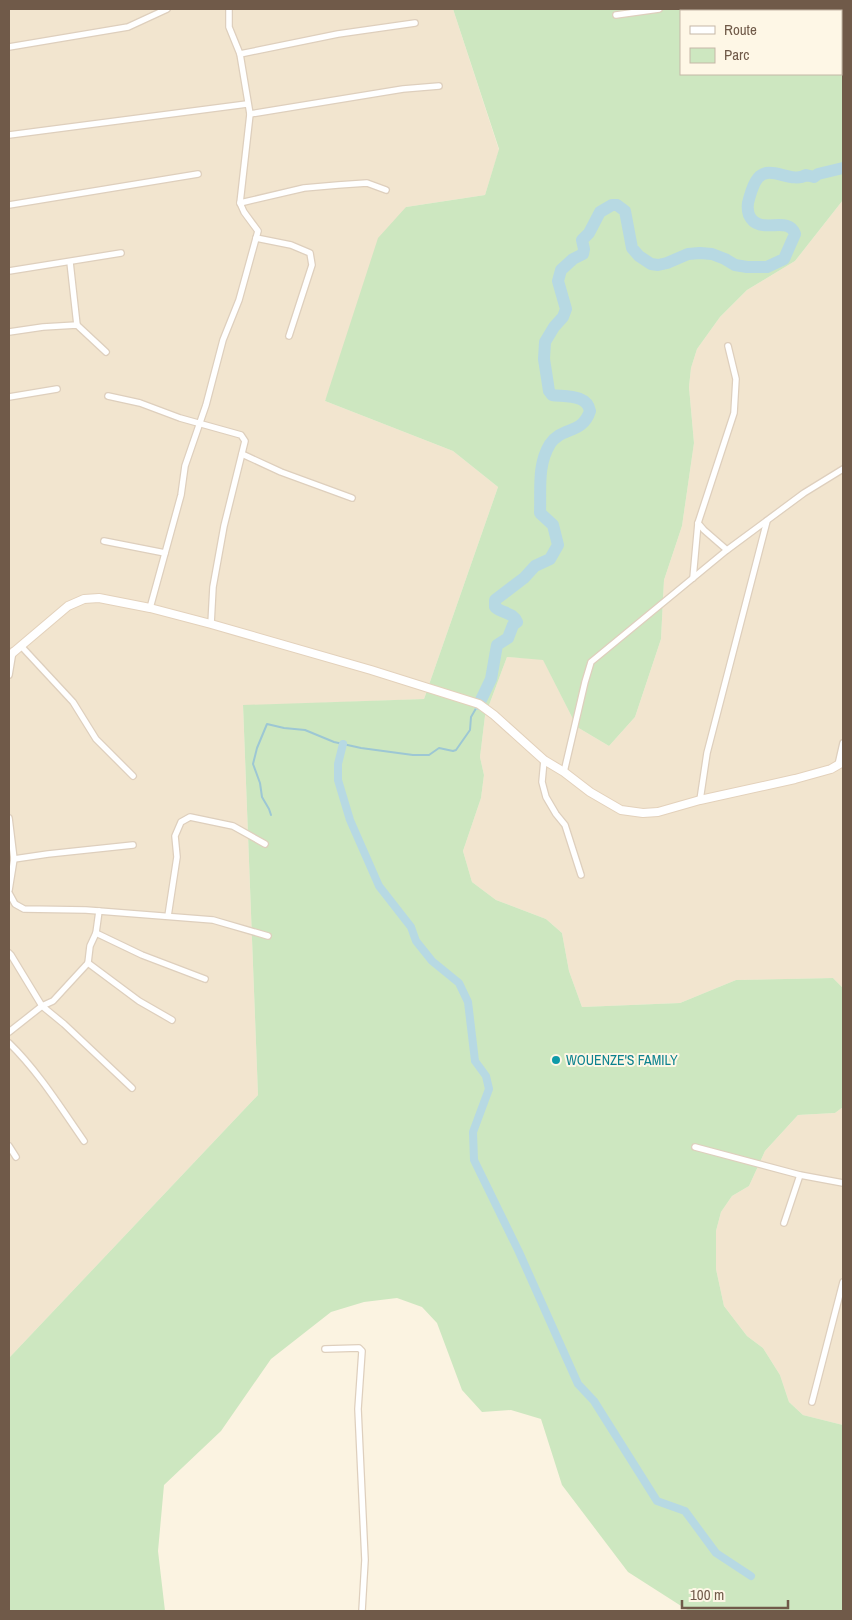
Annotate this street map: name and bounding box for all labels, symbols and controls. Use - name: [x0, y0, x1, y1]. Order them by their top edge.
- legend: [680, 10, 842, 75]
- text: Route: [724, 19, 757, 40]
- text: Parc: [724, 44, 749, 65]
- place label: WOUENZE'S FAMILY: [566, 1051, 678, 1069]
- marker: WOUENZE'S FAMILY: [550, 1054, 562, 1066]
- scale bar: [682, 1578, 788, 1610]
- text: 100 m: [690, 1584, 724, 1605]

